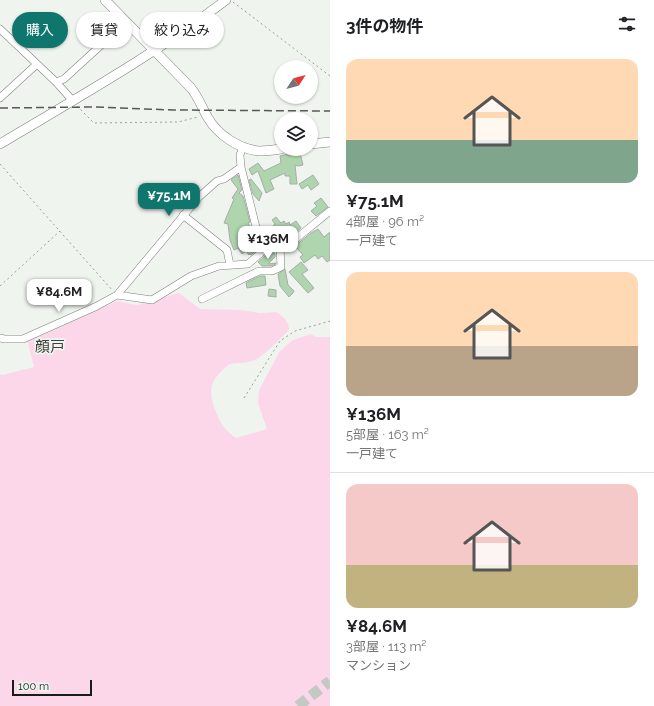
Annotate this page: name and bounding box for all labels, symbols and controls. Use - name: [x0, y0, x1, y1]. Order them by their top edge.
- chip: 購入: [12, 12, 68, 48]
- chip: 賃貸: [76, 12, 132, 48]
- chip: 絞り込み: [140, 12, 224, 48]
- icon: filters: [616, 13, 638, 35]
- text: 3件の物件: [346, 16, 424, 36]
- north arrow: [274, 60, 318, 104]
- map controls: [274, 60, 318, 156]
- icon: home: [456, 85, 528, 157]
- button: layers: [274, 112, 318, 156]
- pin: ¥75.1M: [136, 183, 202, 217]
- text: ¥75.1M: [147, 188, 191, 203]
- text: ¥75.1M: [346, 191, 404, 211]
- text: 4部屋 · 96 m²: [346, 214, 424, 229]
- pin: ¥136M: [240, 226, 296, 260]
- text: ¥136M: [247, 231, 289, 246]
- text: 一戸建て: [346, 233, 398, 248]
- pin: ¥84.6M: [26, 279, 92, 313]
- text: ¥84.6M: [36, 284, 82, 299]
- icon: home: [456, 298, 528, 370]
- district label: 顔戸: [35, 338, 65, 356]
- text: ¥136M: [346, 404, 401, 424]
- text: 5部屋 · 163 m²: [346, 427, 429, 442]
- text: 一戸建て: [346, 446, 398, 461]
- icon: home: [456, 510, 528, 582]
- text: ¥84.6M: [346, 616, 407, 636]
- text: 3部屋 · 113 m²: [346, 639, 426, 654]
- text: マンション: [346, 658, 411, 673]
- scale bar: [12, 678, 92, 697]
- text: 100 m: [18, 680, 49, 693]

